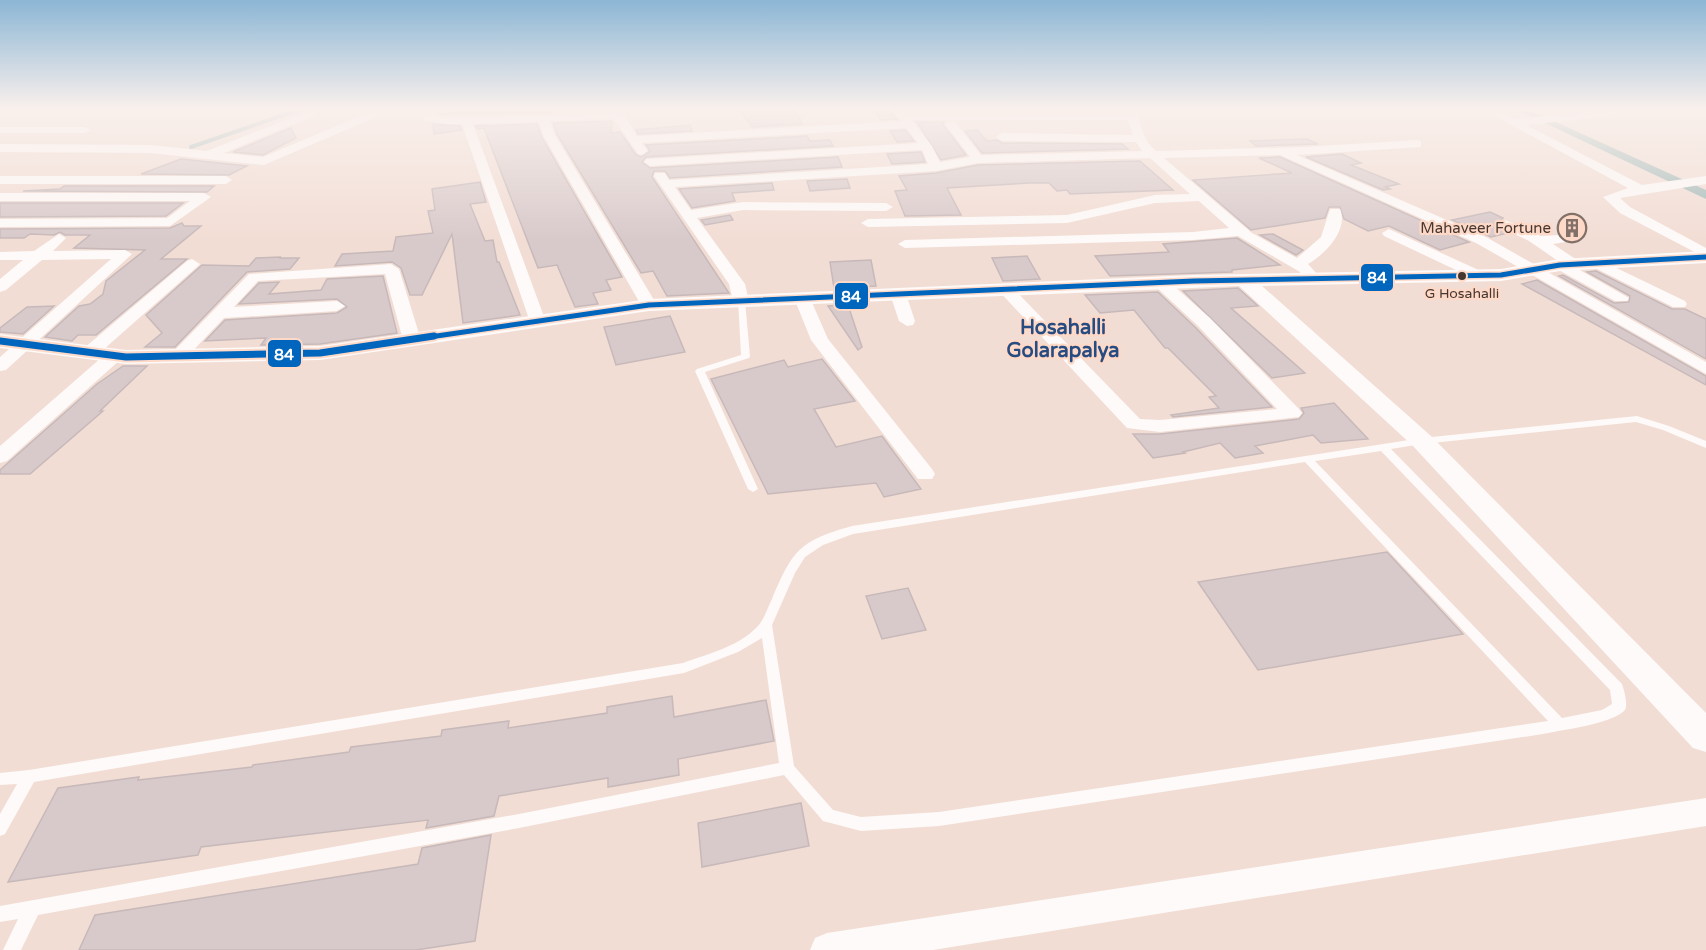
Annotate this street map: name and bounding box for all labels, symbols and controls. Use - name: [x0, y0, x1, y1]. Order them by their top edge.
- building icon: Mahaveer Fortune: [1556, 212, 1588, 244]
- place label: Mahaveer Fortune: [1420, 219, 1551, 237]
- line badge: 84: [1360, 263, 1394, 292]
- text: 84: [1367, 268, 1387, 288]
- marker: G Hosahalli: [1456, 270, 1468, 282]
- line badge: 84: [834, 282, 869, 310]
- place label: G Hosahalli: [1425, 285, 1499, 302]
- text: 84: [841, 287, 861, 307]
- district label: Hosahalli Golarapalya: [1006, 316, 1120, 363]
- line badge: 84: [267, 339, 302, 368]
- text: 84: [274, 345, 294, 365]

